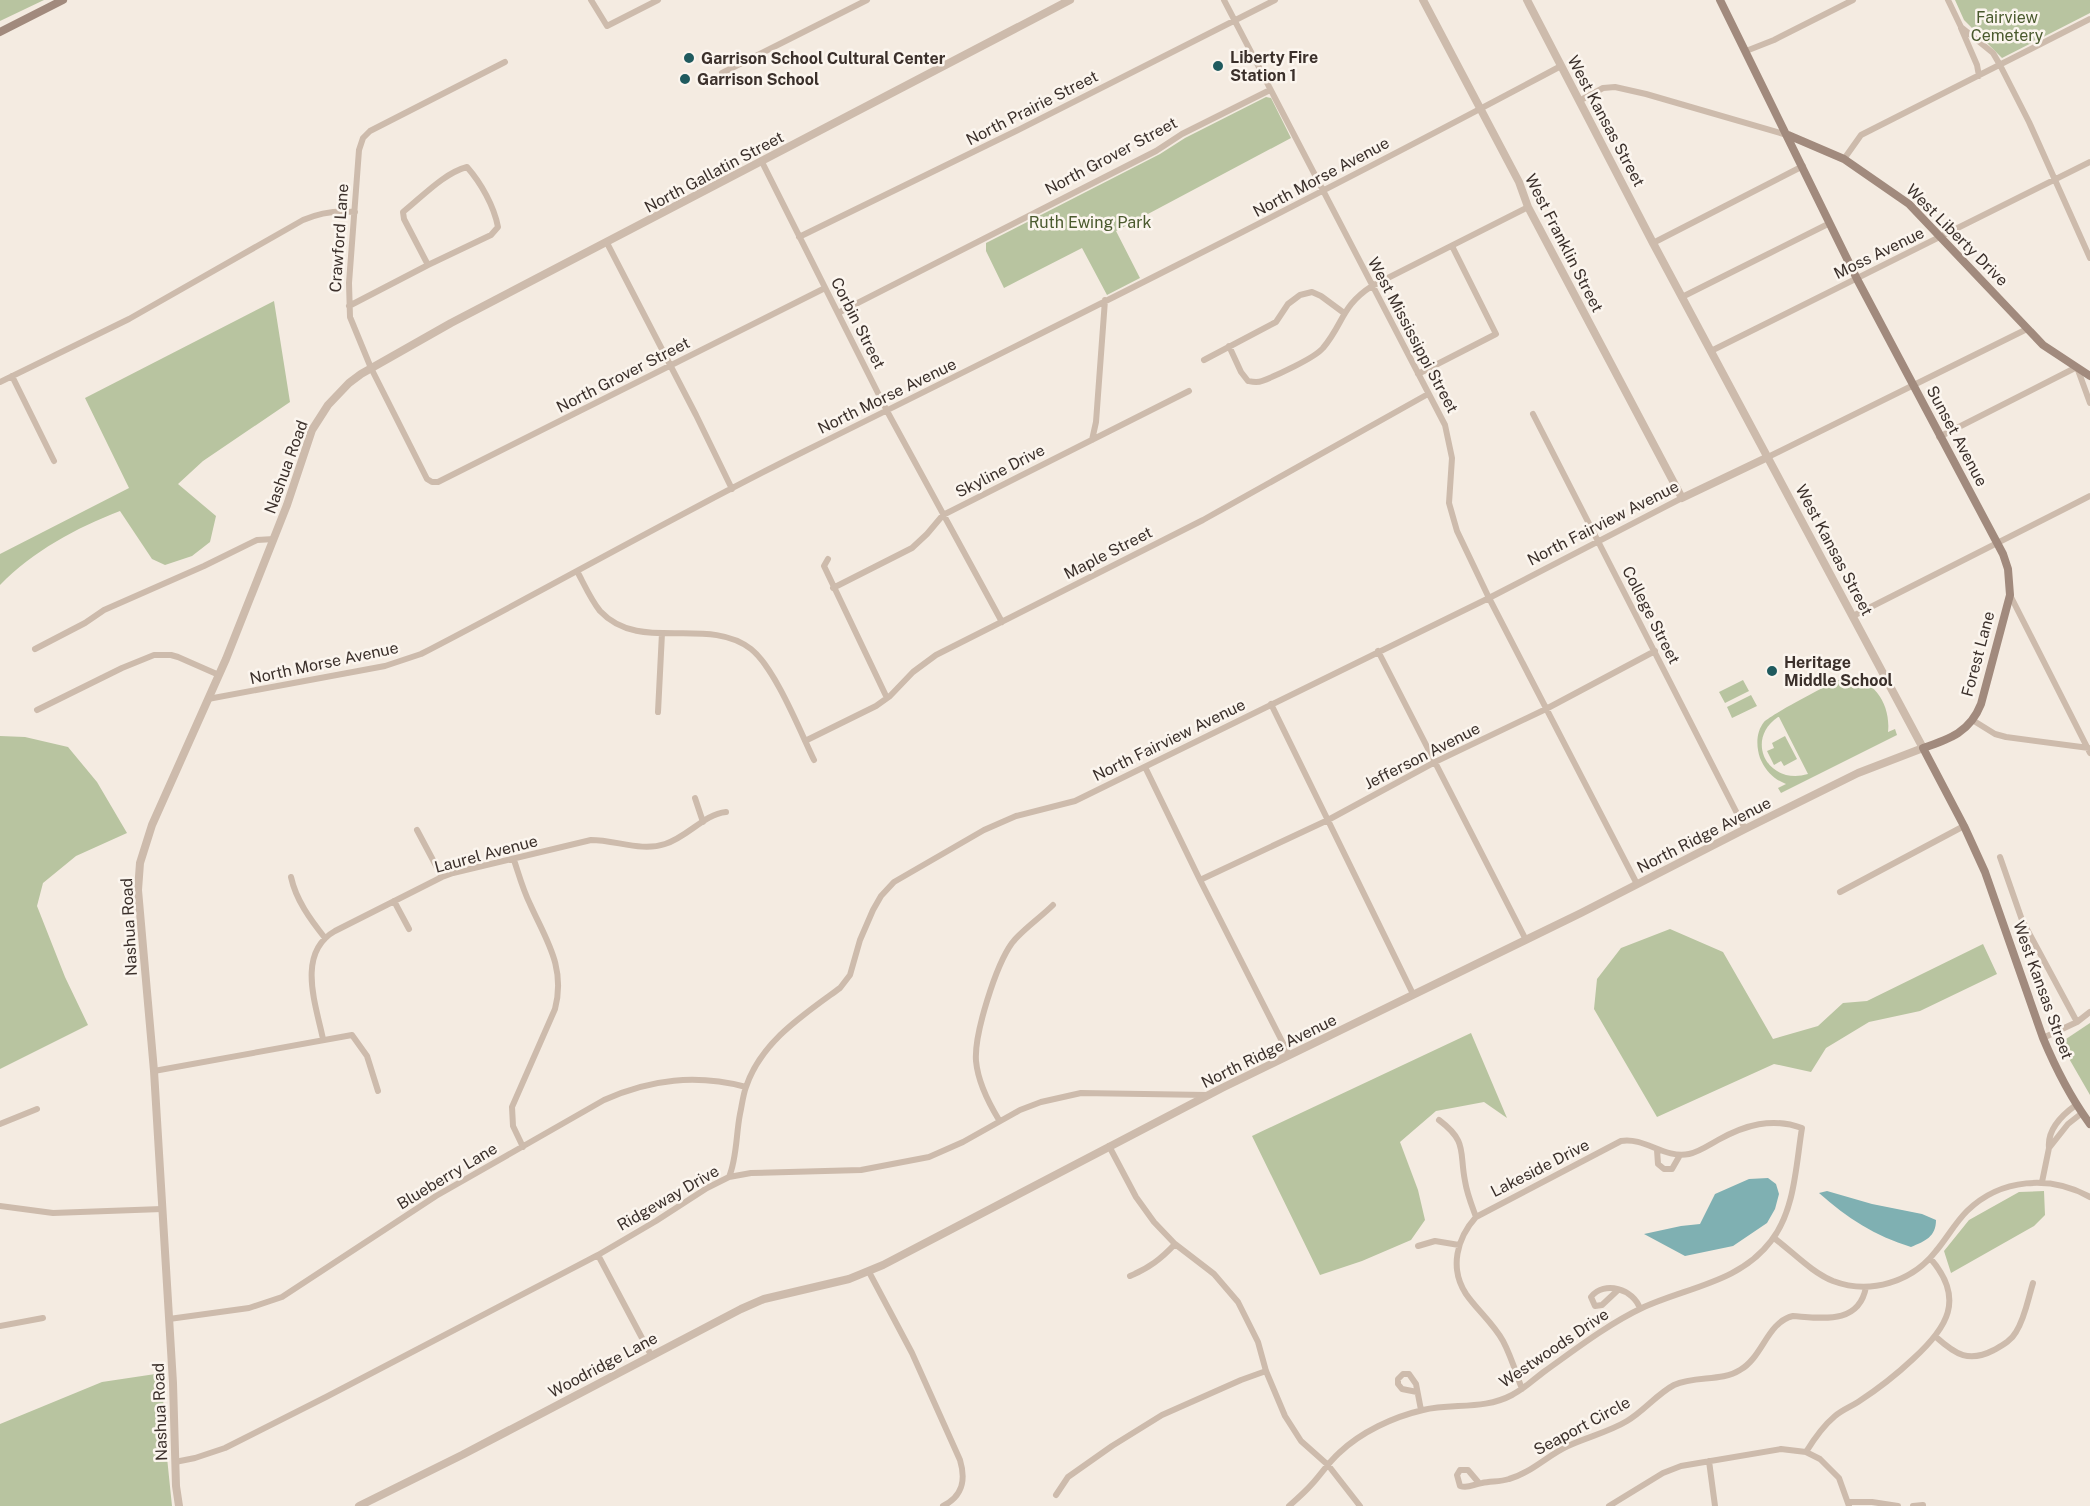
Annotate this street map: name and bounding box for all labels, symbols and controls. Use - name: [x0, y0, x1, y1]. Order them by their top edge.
- park label: Fairview Cemetery: [1971, 8, 2044, 45]
- place label: Liberty Fire Station 1: [1230, 48, 1318, 85]
- place label: Garrison School Cultural Center: [701, 49, 946, 68]
- marker: Garrison School Cultural Center: [682, 51, 696, 65]
- street label: West Kansas Street: [1563, 52, 1649, 190]
- marker: Liberty Fire Station 1: [1211, 59, 1225, 73]
- street label: North Prairie Street: [963, 67, 1101, 149]
- place label: Garrison School: [697, 70, 819, 89]
- marker: Garrison School: [678, 72, 692, 86]
- street label: North Grover Street: [1042, 113, 1180, 199]
- street label: North Gallatin Street: [641, 127, 787, 217]
- street label: North Morse Avenue: [1250, 133, 1392, 221]
- street label: West Franklin Street: [1521, 171, 1607, 315]
- street label: West Liberty Drive: [1902, 180, 2012, 290]
- street label: Crawford Lane: [326, 183, 352, 293]
- park label: Ruth Ewing Park: [1029, 213, 1151, 232]
- street label: Moss Avenue: [1831, 223, 1927, 283]
- street label: West Mississippi Street: [1364, 254, 1462, 416]
- street label: Corbin Street: [827, 274, 889, 372]
- street label: North Grover Street: [553, 333, 693, 417]
- street label: North Morse Avenue: [815, 354, 959, 438]
- street label: Sunset Avenue: [1923, 382, 1991, 490]
- street label: Nashua Road: [260, 418, 312, 516]
- street label: Skyline Drive: [952, 440, 1048, 502]
- street label: North Fairview Avenue: [1524, 477, 1682, 569]
- street label: West Kansas Street: [1791, 481, 1877, 619]
- street label: Maple Street: [1061, 523, 1155, 583]
- street label: College Street: [1618, 563, 1684, 667]
- street label: Forest Lane: [1957, 609, 1999, 699]
- street label: North Morse Avenue: [248, 638, 400, 688]
- place label: Heritage Middle School: [1784, 653, 1893, 690]
- marker: Heritage Middle School: [1765, 664, 1779, 678]
- street label: North Fairview Avenue: [1090, 695, 1248, 785]
- street label: Jefferson Avenue: [1361, 719, 1483, 793]
- street label: North Ridge Avenue: [1634, 793, 1774, 877]
- street label: Laurel Avenue: [432, 831, 540, 877]
- street label: Nashua Road: [117, 878, 141, 976]
- street label: West Kansas Street: [2009, 918, 2077, 1062]
- street label: North Ridge Avenue: [1198, 1010, 1340, 1092]
- street label: Lakeside Drive: [1487, 1135, 1593, 1201]
- street label: Blueberry Lane: [393, 1139, 501, 1213]
- street label: Ridgeway Drive: [614, 1161, 722, 1235]
- street label: Westwoods Drive: [1496, 1304, 1612, 1392]
- street label: Woodridge Lane: [545, 1328, 661, 1402]
- street label: Nashua Road: [149, 1363, 171, 1461]
- street label: Seaport Circle: [1531, 1393, 1633, 1459]

